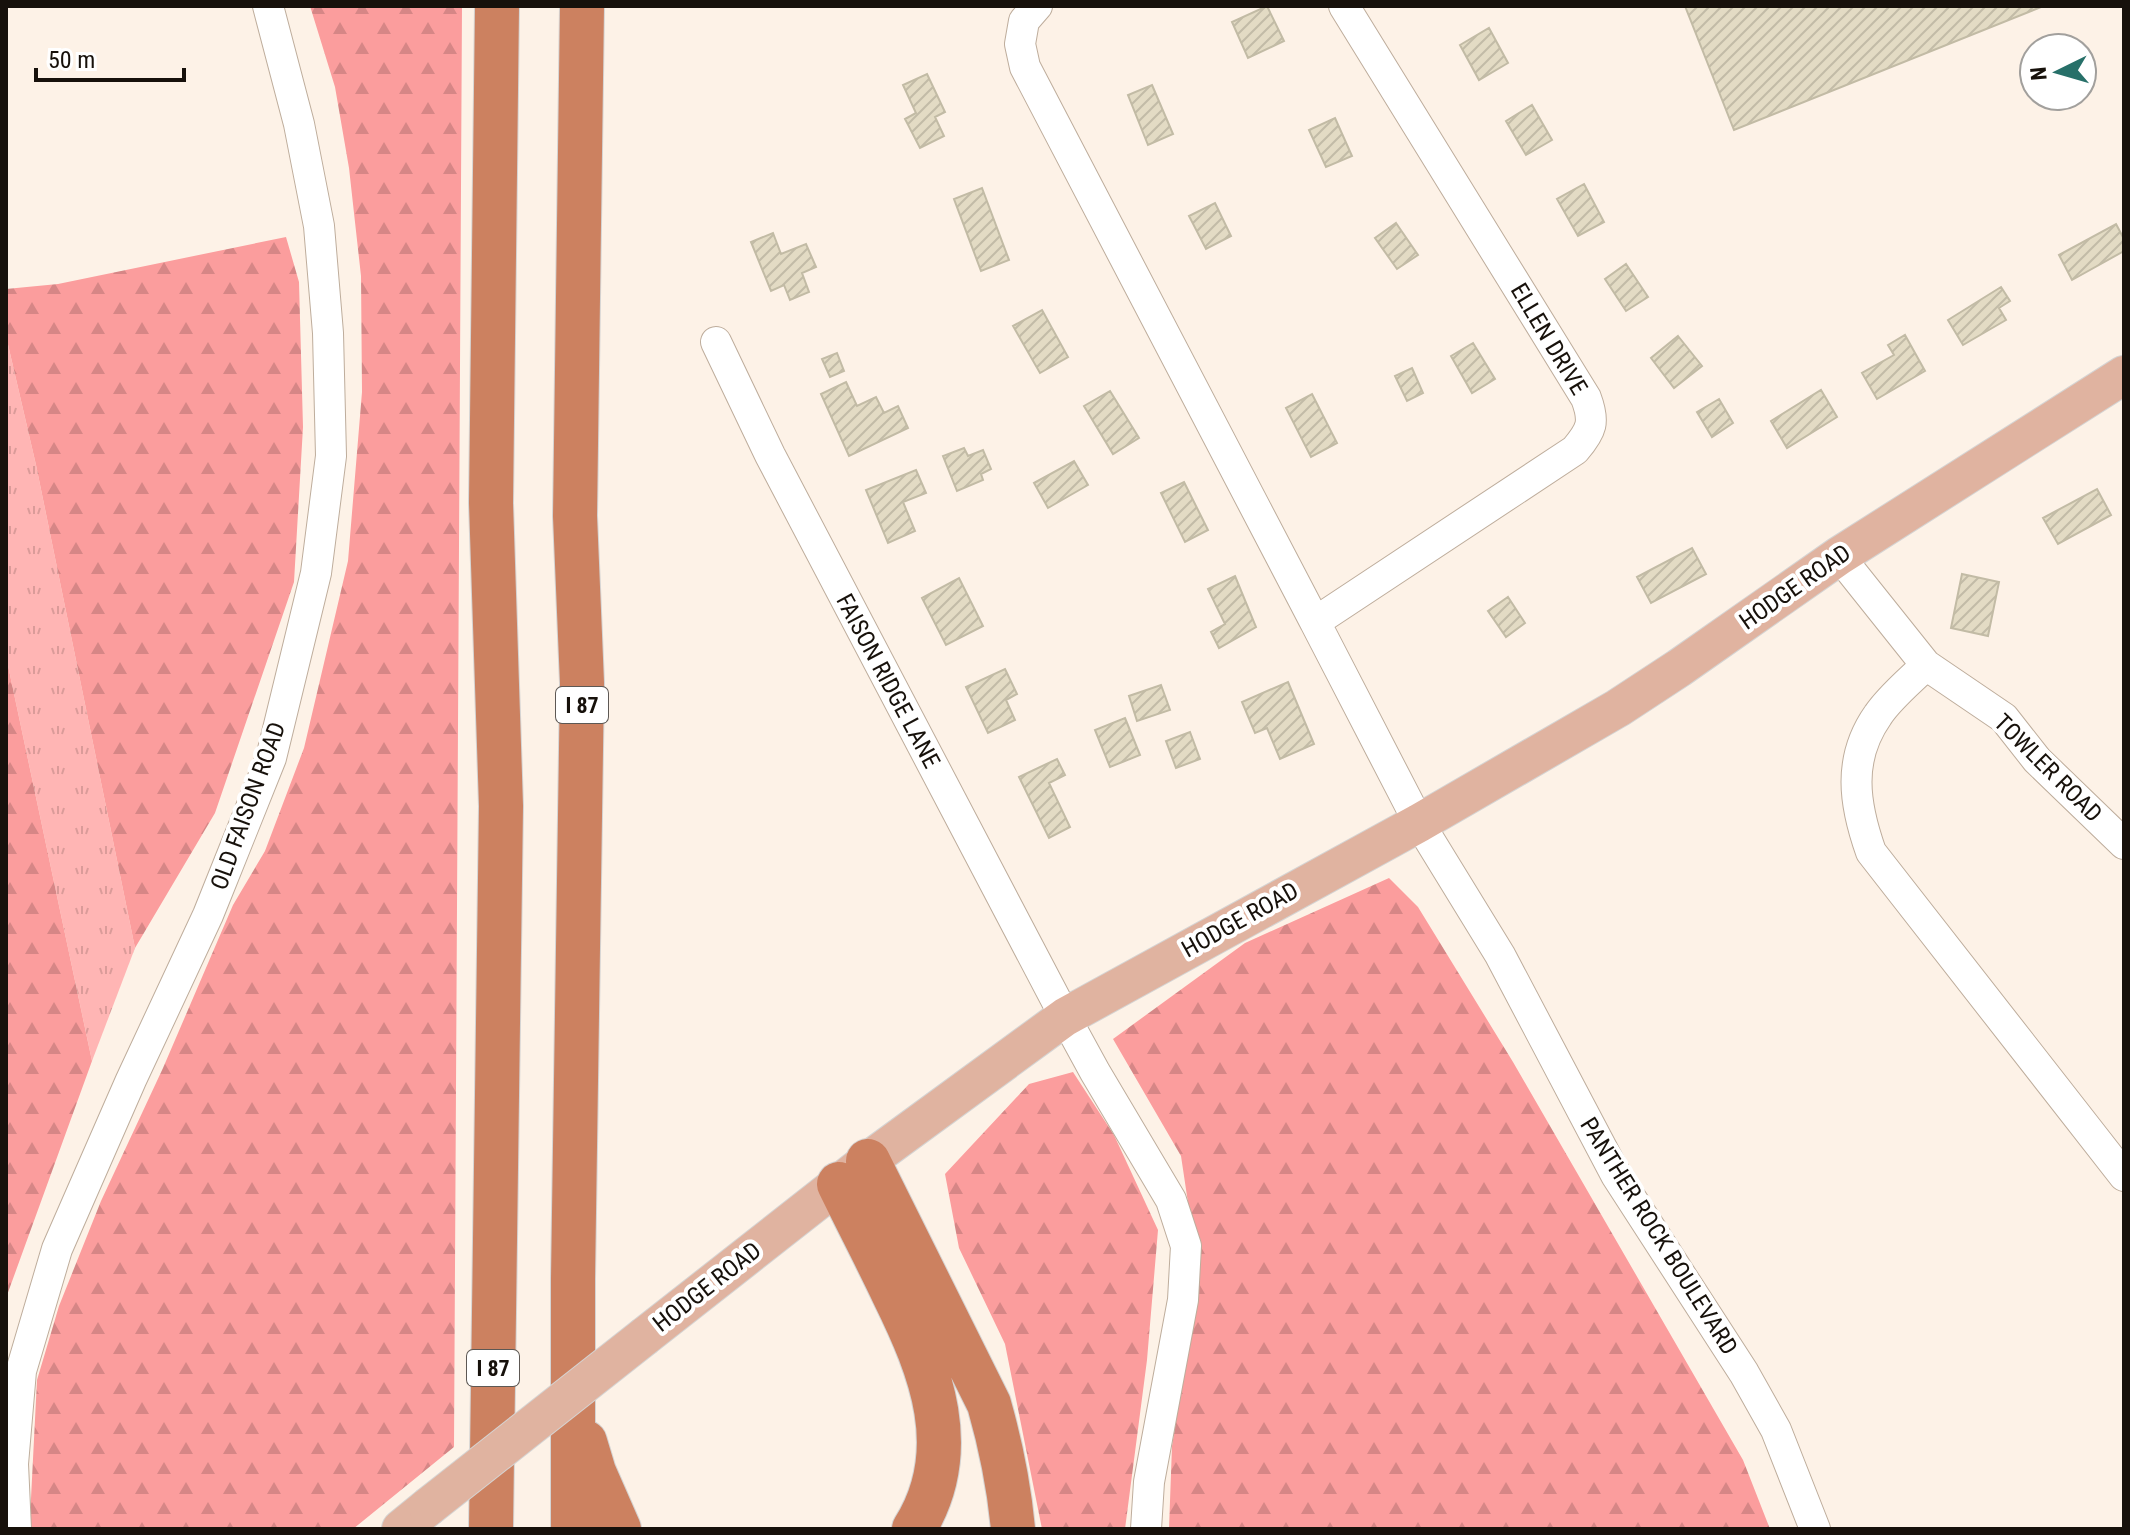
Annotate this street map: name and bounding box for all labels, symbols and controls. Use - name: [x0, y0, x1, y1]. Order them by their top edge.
- scale bar: [36, 32, 184, 82]
- north arrow: [2018, 32, 2098, 112]
- text: 50 m: [48, 46, 95, 74]
- text: N: [2026, 66, 2052, 82]
- street label: ELLEN DRIVE: [1505, 278, 1593, 400]
- street label: HODGE ROAD: [1734, 539, 1856, 635]
- street label: FAISON RIDGE LANE: [830, 589, 946, 773]
- road number: I 87: [556, 687, 608, 723]
- street label: TOWLER ROAD: [1988, 708, 2108, 828]
- street label: OLD FAISON ROAD: [205, 718, 291, 894]
- street label: HODGE ROAD: [1177, 876, 1303, 964]
- street label: PANTHER ROCK BOULEVARD: [1574, 1112, 1744, 1360]
- street label: HODGE ROAD: [648, 1236, 766, 1338]
- road number: I 87: [467, 1350, 519, 1386]

